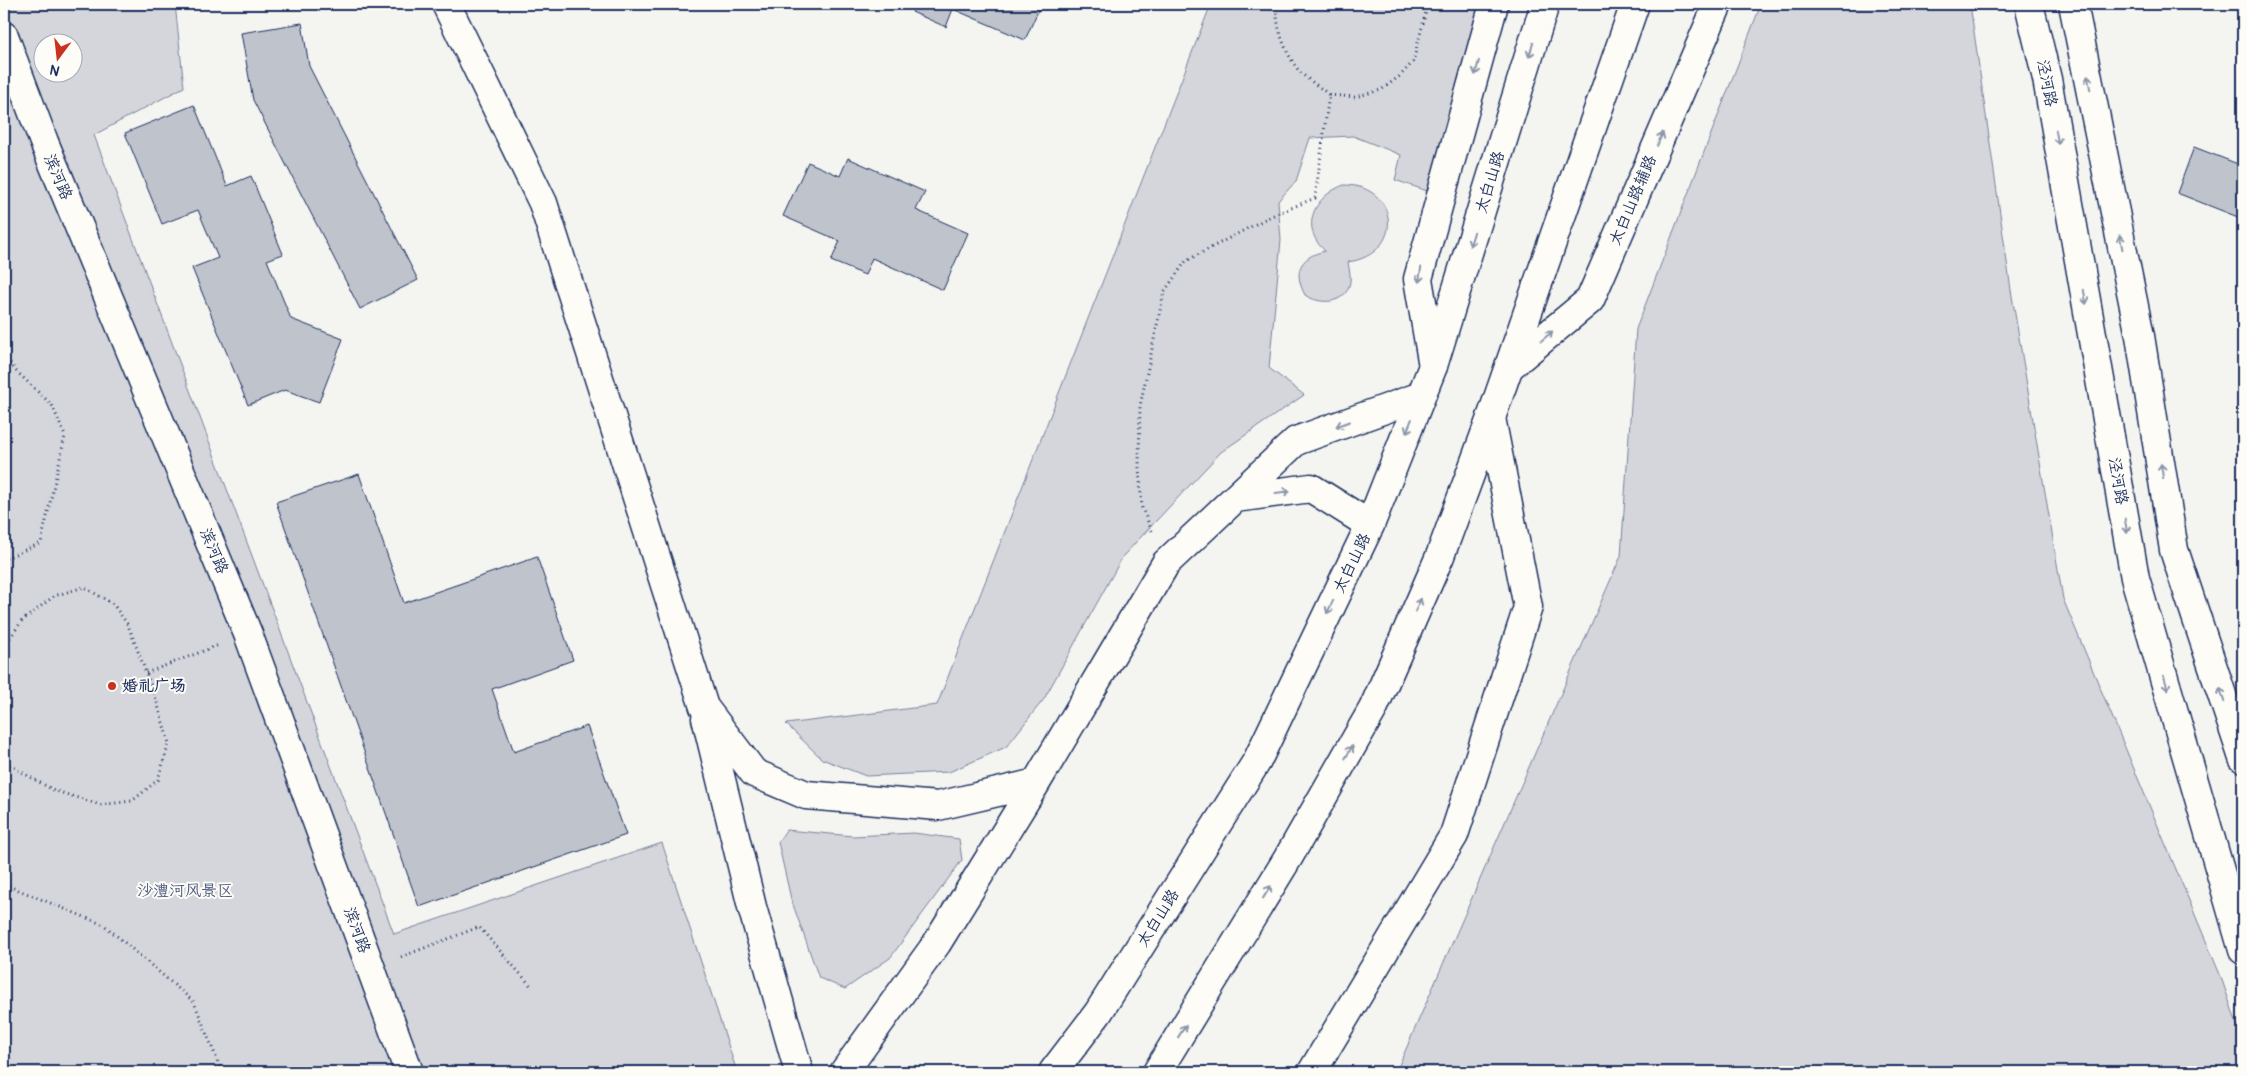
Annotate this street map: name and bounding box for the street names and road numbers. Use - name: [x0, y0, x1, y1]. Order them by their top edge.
- street label: 泾河路: [2033, 58, 2061, 108]
- street label: 太白山路: [1471, 148, 1509, 216]
- street label: 滨河路: [39, 151, 77, 203]
- street label: 太白山路辅路: [1605, 152, 1661, 248]
- street label: 泾河路: [2104, 456, 2132, 506]
- street label: 滨河路: [195, 525, 233, 577]
- street label: 太白山路: [1329, 530, 1375, 596]
- street label: 太白山路: [1133, 886, 1183, 950]
- street label: 滨河路: [339, 904, 375, 956]

